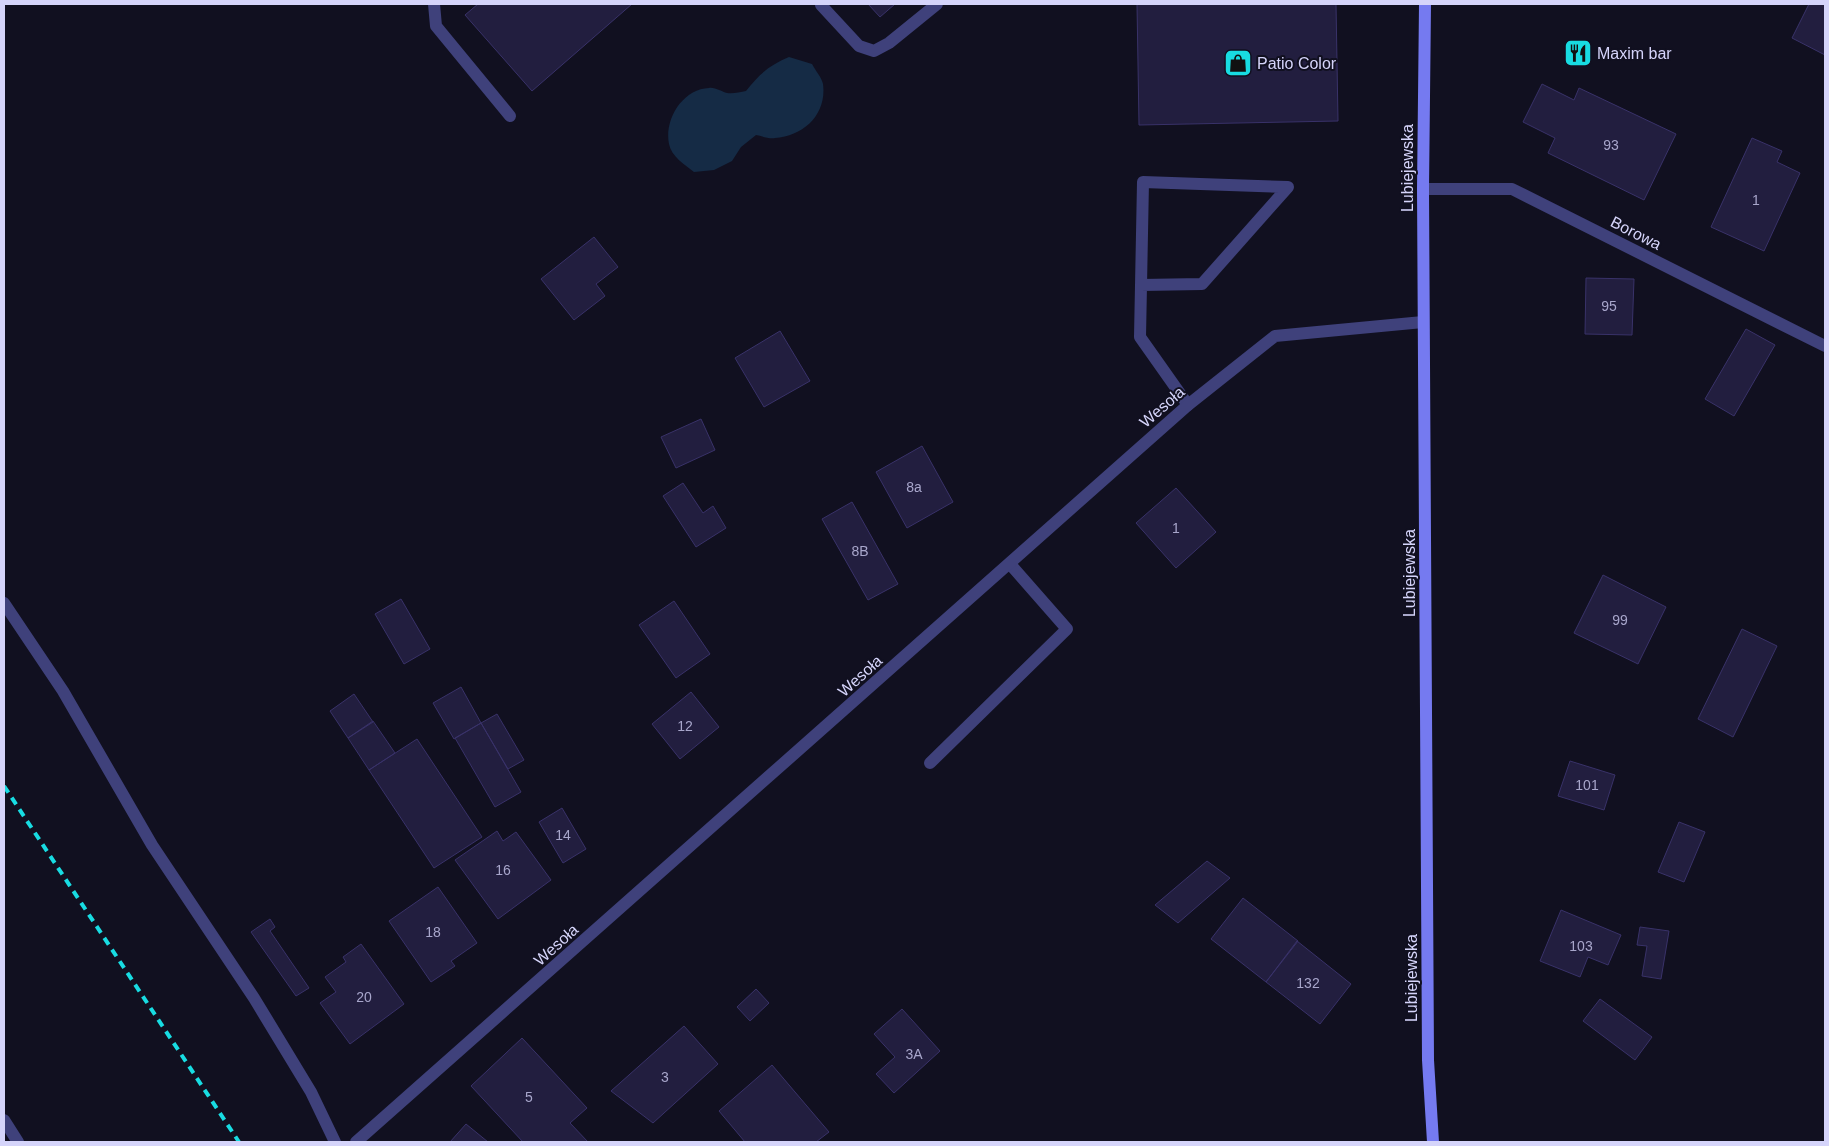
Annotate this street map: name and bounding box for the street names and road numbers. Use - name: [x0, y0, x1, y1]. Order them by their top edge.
- street label: Lubiejewska: [1399, 124, 1416, 212]
- street label: Borowa: [1608, 213, 1664, 253]
- street label: Wesoła: [1136, 383, 1188, 431]
- street label: Lubiejewska: [1401, 529, 1418, 617]
- street label: Wesoła: [835, 652, 885, 700]
- street label: Wesoła: [531, 921, 581, 969]
- street label: Lubiejewska: [1403, 934, 1420, 1022]

